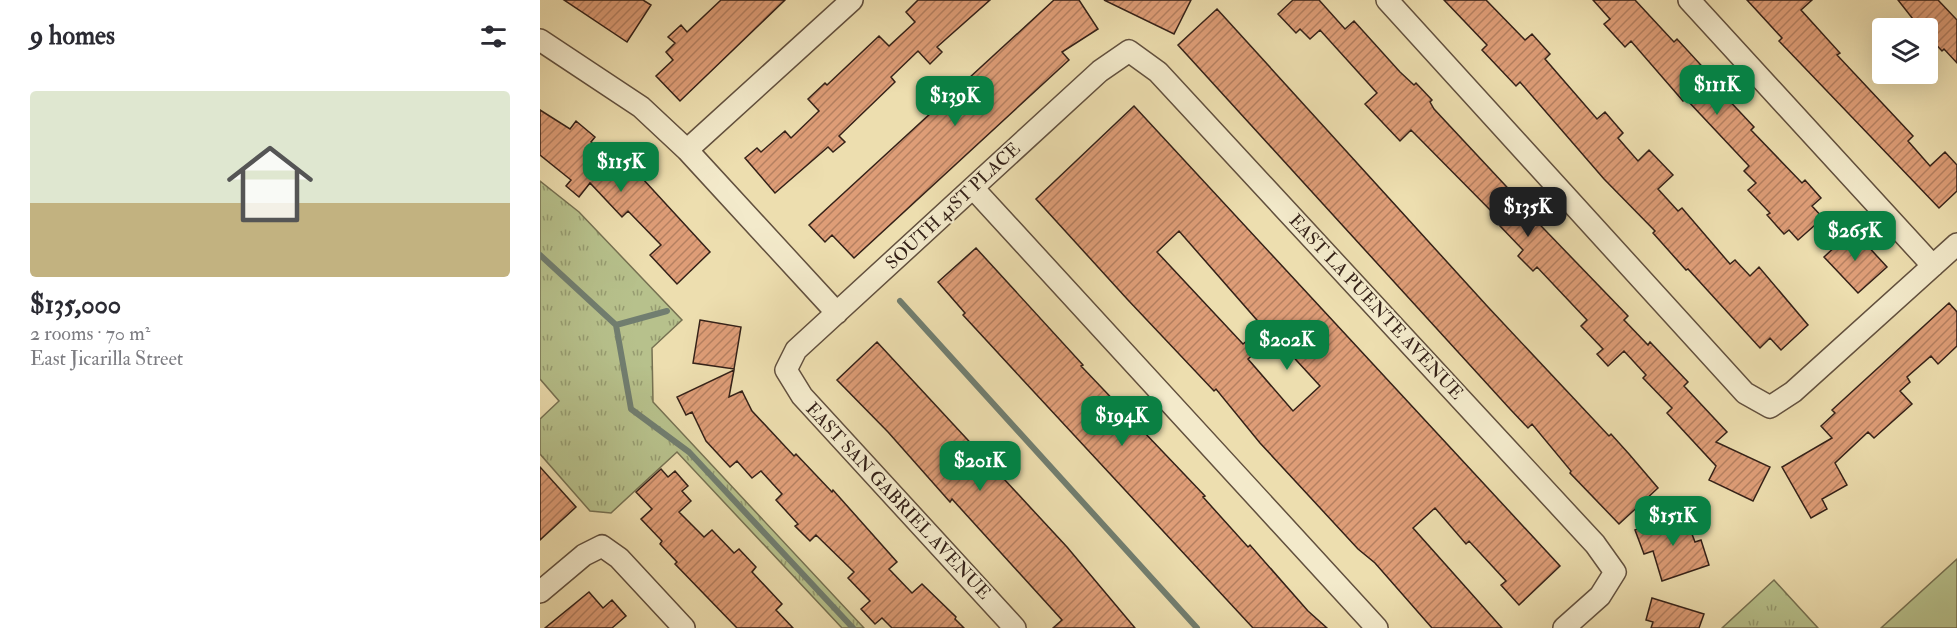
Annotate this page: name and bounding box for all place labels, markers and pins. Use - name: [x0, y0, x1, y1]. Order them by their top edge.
- pin: $111K: [1675, 65, 1759, 116]
- pin: $139K: [913, 76, 997, 127]
- pin: $115K: [579, 142, 663, 193]
- pin: $135K: [1486, 187, 1570, 238]
- pin: $265K: [1813, 211, 1897, 262]
- pin: $202K: [1245, 320, 1329, 371]
- pin: $194K: [1080, 396, 1164, 447]
- pin: $201K: [938, 441, 1022, 492]
- pin: $151K: [1631, 496, 1715, 547]

